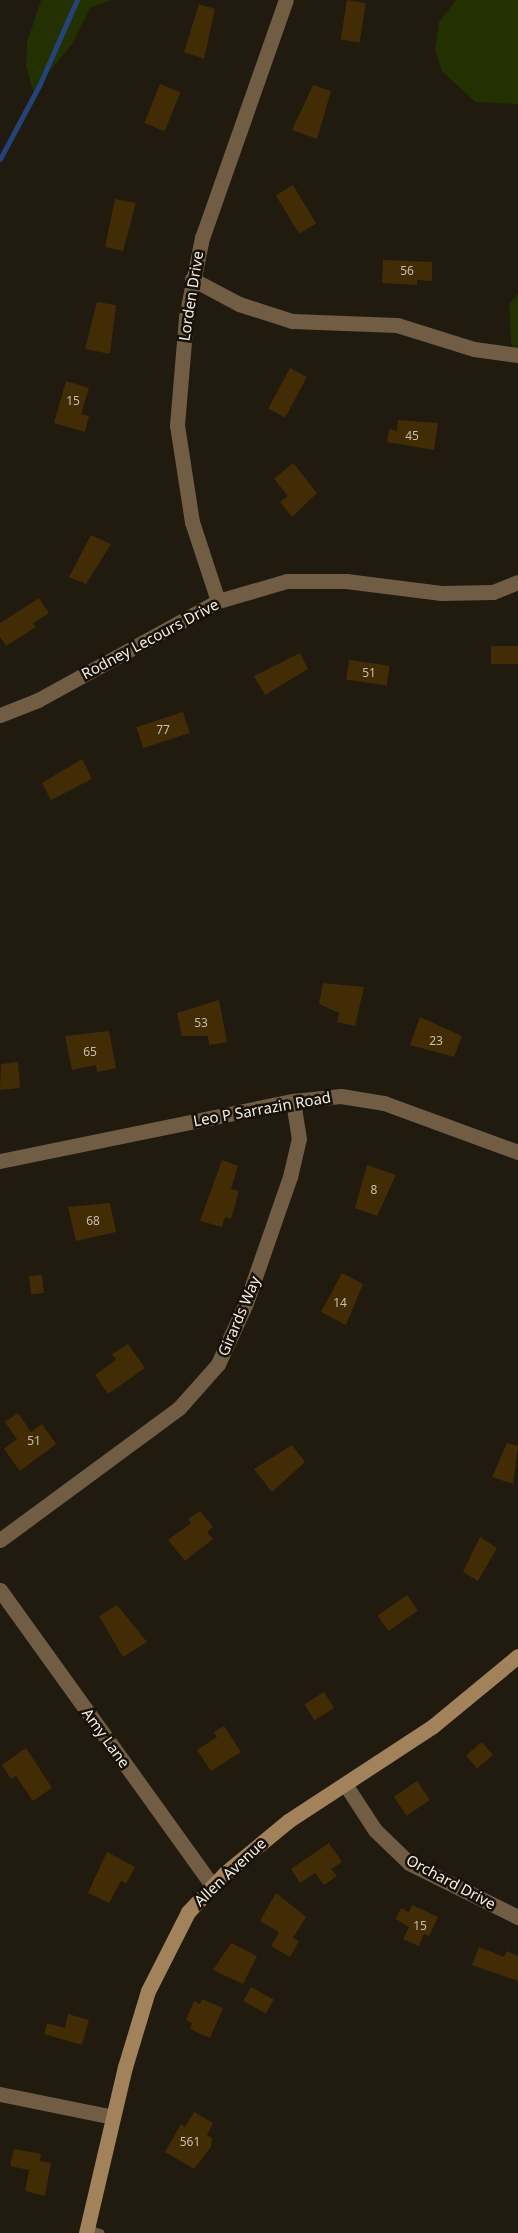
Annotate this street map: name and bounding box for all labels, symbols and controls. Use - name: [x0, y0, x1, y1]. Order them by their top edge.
- street label: Lorden Drive: [175, 250, 207, 342]
- house number: 56: [400, 264, 414, 278]
- house number: 15: [66, 394, 80, 408]
- house number: 45: [405, 429, 419, 443]
- street label: Rodney Lecours Drive: [78, 595, 222, 683]
- house number: 51: [362, 666, 376, 680]
- house number: 77: [156, 723, 170, 737]
- house number: 53: [194, 1016, 208, 1030]
- house number: 23: [429, 1034, 443, 1048]
- house number: 65: [83, 1045, 97, 1059]
- street label: Leo P Sarrazin Road: [192, 1088, 332, 1130]
- house number: 8: [371, 1183, 377, 1197]
- house number: 68: [86, 1214, 100, 1228]
- street label: Girards Way: [214, 1273, 264, 1359]
- house number: 14: [333, 1296, 347, 1310]
- house number: 51: [27, 1434, 41, 1448]
- street label: Amy Lane: [78, 1705, 134, 1771]
- street label: Allen Avenue: [190, 1834, 270, 1910]
- street label: Orchard Drive: [403, 1851, 499, 1913]
- house number: 15: [413, 1919, 427, 1933]
- house number: 561: [180, 2135, 200, 2149]

